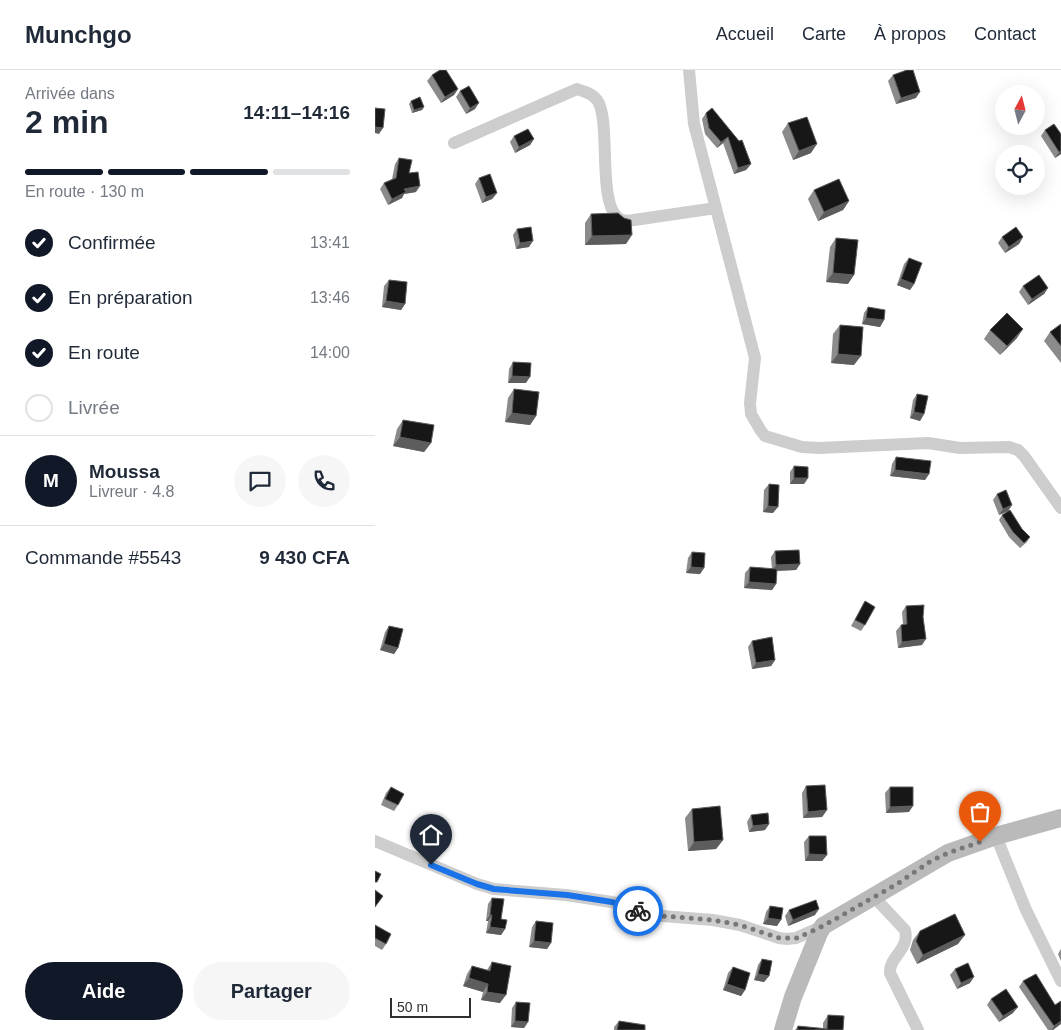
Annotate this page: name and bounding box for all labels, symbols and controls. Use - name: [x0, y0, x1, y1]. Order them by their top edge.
- text: Munchgo: [25, 21, 132, 48]
- text: Accueil: [716, 24, 774, 44]
- text: Carte: [802, 24, 846, 44]
- text: À propos: [874, 24, 946, 44]
- text: Contact: [974, 24, 1036, 44]
- text: Arrivée dans: [25, 85, 115, 102]
- north arrow: [995, 85, 1045, 135]
- map controls: [995, 85, 1045, 195]
- text: 14:11–14:16: [243, 102, 350, 123]
- text: 2 min: [25, 104, 109, 140]
- button: locate: [995, 145, 1045, 195]
- text: En route · 130 m: [25, 183, 144, 200]
- icon: check: [25, 229, 53, 257]
- text: Confirmée: [68, 232, 156, 253]
- text: 13:41: [310, 234, 350, 251]
- icon: check: [25, 284, 53, 312]
- text: En préparation: [68, 287, 193, 308]
- text: 13:46: [310, 289, 350, 306]
- icon: check: [25, 339, 53, 367]
- text: En route: [68, 342, 140, 363]
- text: 14:00: [310, 344, 350, 361]
- text: Livrée: [68, 397, 120, 418]
- button: chat: [234, 455, 286, 507]
- button: phone: [298, 455, 350, 507]
- text: Moussa: [89, 461, 160, 482]
- text: M: [43, 470, 59, 491]
- text: Livreur · 4.8: [89, 483, 174, 500]
- text: Commande #5543: [25, 547, 181, 568]
- text: 9 430 CFA: [259, 547, 350, 568]
- pin: [959, 791, 1001, 842]
- icon: bag: [966, 798, 994, 826]
- pin: [410, 814, 452, 865]
- icon: home: [417, 821, 445, 849]
- courier: [613, 886, 663, 936]
- icon: bike: [624, 897, 652, 925]
- button: Aide: [25, 962, 183, 1020]
- button: Partager: [193, 962, 350, 1020]
- scale bar: [390, 995, 471, 1018]
- text: 50 m: [397, 999, 428, 1015]

